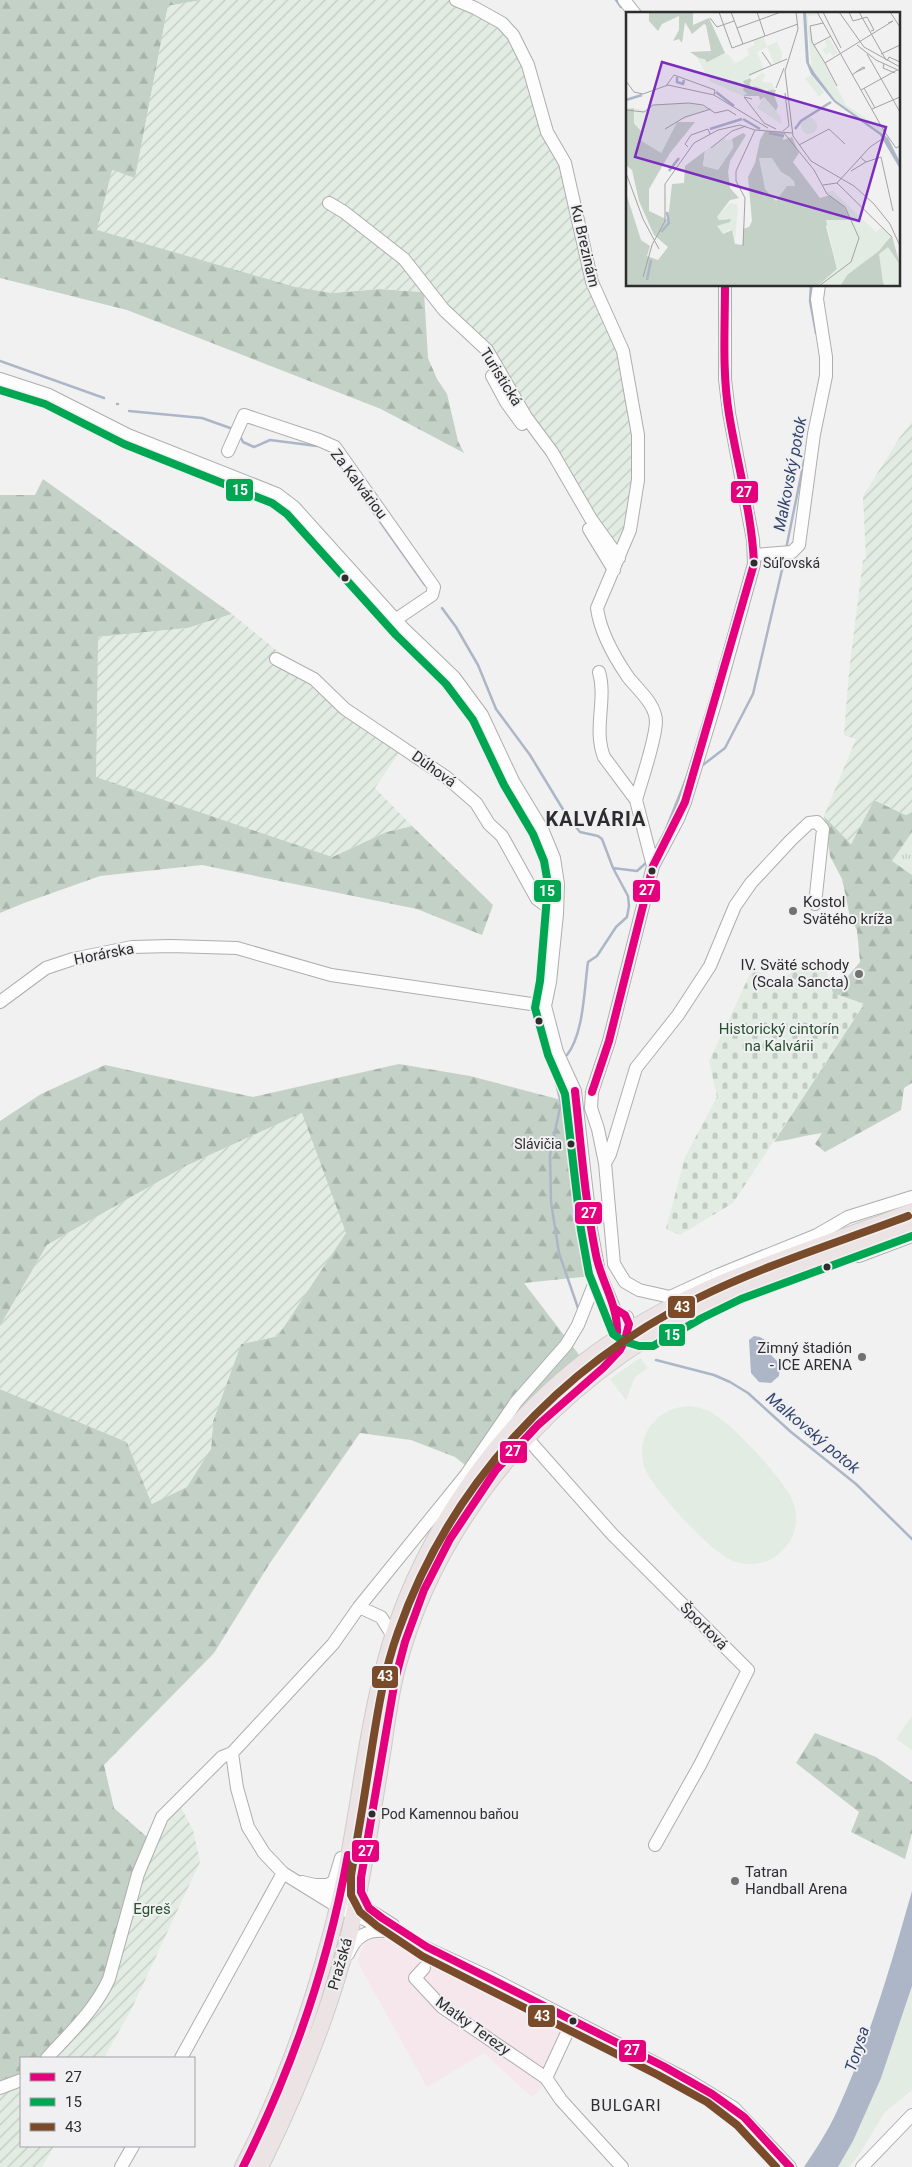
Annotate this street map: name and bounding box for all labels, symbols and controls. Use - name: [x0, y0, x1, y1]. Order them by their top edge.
- inset map: [626, 12, 900, 286]
- street label: Ku Brezinám: [567, 203, 603, 289]
- street label: Turistická: [476, 345, 526, 409]
- water label: Malkovský potok: [770, 414, 811, 533]
- street label: Za Kalváriou: [327, 445, 391, 523]
- line badge: 15: [225, 478, 254, 502]
- line badge: 27: [730, 480, 759, 504]
- text: 15: [232, 482, 248, 498]
- text: 27: [736, 484, 752, 500]
- place label: Súľovská: [763, 555, 820, 571]
- marker: Súľovská: [749, 558, 759, 568]
- unlabelled marker: [340, 573, 350, 583]
- street label: Dúhová: [408, 747, 460, 791]
- district label: KALVÁRIA: [545, 807, 647, 831]
- unlabelled marker: [647, 866, 657, 876]
- line badge: 15: [533, 879, 562, 903]
- line badge: 27: [632, 879, 661, 903]
- text: 27: [639, 882, 655, 898]
- text: 15: [539, 883, 555, 899]
- place label: Kostol Svätého kríža: [803, 893, 893, 928]
- marker: Kostol Svätého kríža: [787, 905, 799, 917]
- street label: Horárska: [72, 939, 136, 969]
- place label: IV. Sväté schody (Scala Sancta): [741, 956, 849, 991]
- marker: IV. Sväté schody (Scala Sancta): [853, 968, 865, 980]
- unlabelled marker: [534, 1016, 544, 1026]
- park label: Historický cintorín na Kalvárii: [719, 1020, 839, 1055]
- place label: Slávičia: [514, 1136, 562, 1152]
- marker: Slávičia: [566, 1139, 576, 1149]
- line badge: 27: [574, 1201, 603, 1225]
- text: 27: [581, 1205, 597, 1221]
- unlabelled marker: [822, 1262, 832, 1272]
- line badge: 43: [667, 1295, 696, 1319]
- text: 43: [674, 1299, 690, 1315]
- line badge: 15: [658, 1323, 686, 1347]
- text: 15: [664, 1327, 680, 1343]
- place label: Zimný štadión - ICE ARENA: [757, 1339, 852, 1374]
- marker: Zimný štadión - ICE ARENA: [856, 1351, 868, 1363]
- water label: Malkovský potok: [762, 1388, 864, 1478]
- line badge: 27: [499, 1440, 528, 1464]
- text: 27: [505, 1443, 521, 1459]
- street label: Športová: [676, 1598, 732, 1654]
- line badge: 43: [371, 1665, 399, 1689]
- text: 43: [377, 1668, 393, 1684]
- place label: Pod Kamennou baňou: [381, 1806, 519, 1822]
- marker: Pod Kamennou baňou: [367, 1809, 377, 1819]
- line badge: 27: [351, 1839, 380, 1863]
- text: 27: [358, 1843, 374, 1859]
- place label: Tatran Handball Arena: [745, 1863, 847, 1898]
- marker: Tatran Handball Arena: [729, 1875, 741, 1887]
- park label: Egreš: [133, 1900, 171, 1918]
- street label: Pražská: [324, 1936, 356, 1992]
- street label: Matky Terezy: [432, 1993, 514, 2059]
- line badge: 43: [527, 2004, 556, 2028]
- text: 43: [534, 2008, 550, 2024]
- unlabelled marker: [568, 2016, 578, 2026]
- water label: Torysa: [841, 2024, 873, 2074]
- line badge: 27: [618, 2039, 647, 2063]
- text: 27: [624, 2042, 640, 2058]
- legend: [20, 2057, 195, 2147]
- text: 27: [65, 2068, 82, 2086]
- text: 15: [65, 2093, 82, 2111]
- district label: BULGARI: [591, 2096, 662, 2115]
- text: 43: [65, 2118, 82, 2136]

